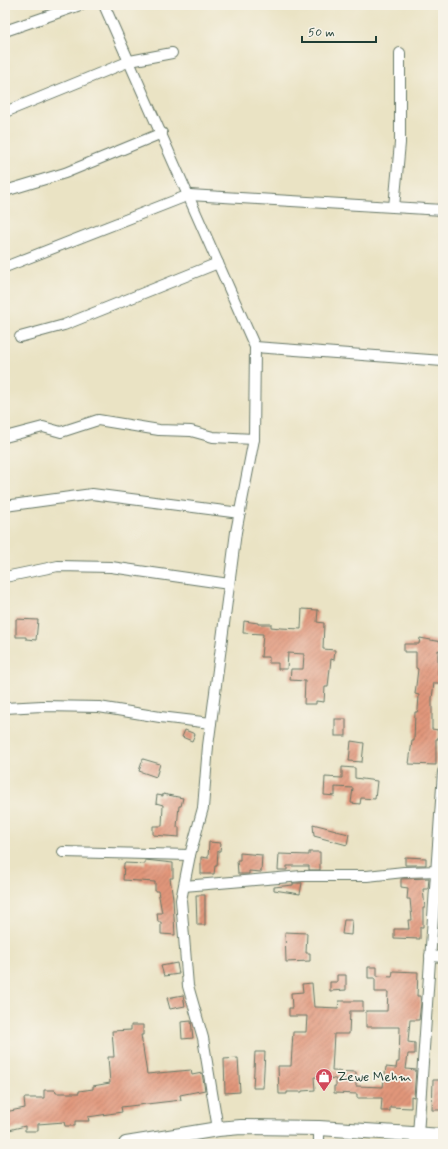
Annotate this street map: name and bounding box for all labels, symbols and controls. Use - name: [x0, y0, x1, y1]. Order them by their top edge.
- scale bar: [302, 18, 376, 44]
- text: 50 m: [308, 25, 335, 41]
- shop icon: Zewe Mehm: [314, 1067, 334, 1092]
- place label: Zewe Mehm: [337, 1068, 411, 1086]

